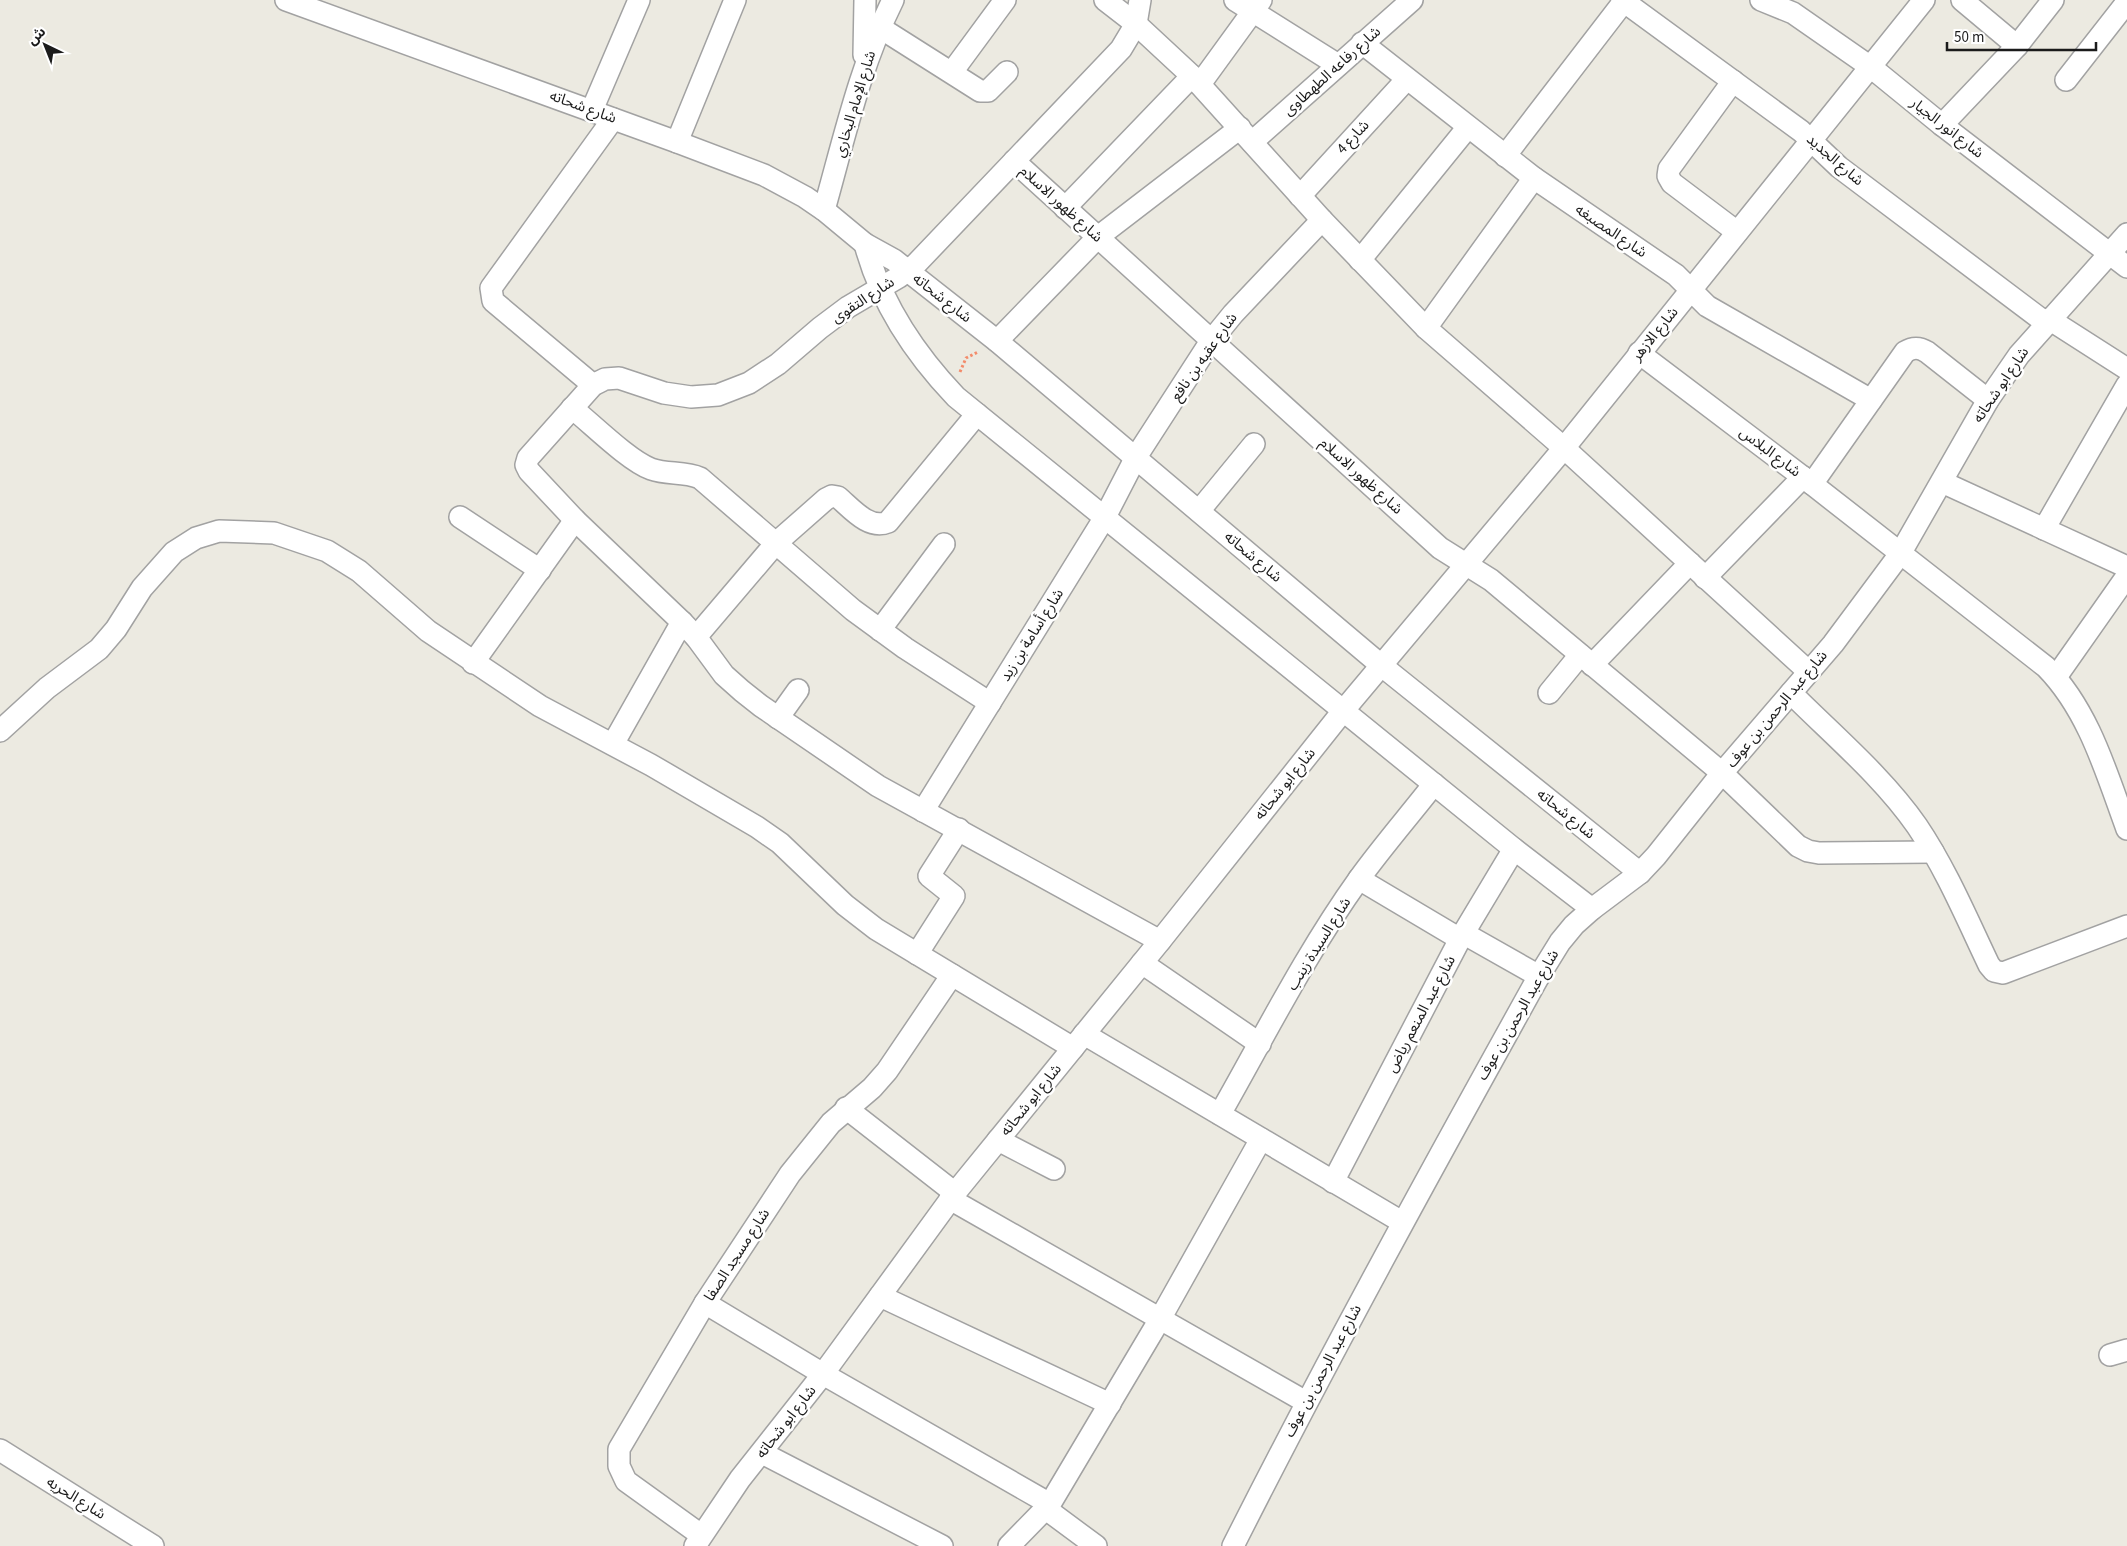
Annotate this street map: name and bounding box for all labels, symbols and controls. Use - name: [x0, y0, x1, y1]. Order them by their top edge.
- north arrow: [20, 20, 70, 70]
- scale bar: [1947, 20, 2096, 52]
- street label: شارع رفاعه الطهطاوى: [1279, 21, 1386, 121]
- text: ش: [23, 22, 51, 50]
- text: 50 m: [1954, 27, 1984, 48]
- street label: شارع الإمام البخاري: [829, 48, 882, 160]
- street label: شارع شحاته: [546, 85, 620, 130]
- street label: شارع انور الجيار: [1904, 92, 1988, 164]
- street label: شارع 4: [1332, 115, 1375, 159]
- street label: شارع الجديد: [1801, 129, 1868, 192]
- street label: شارع ظهور الاسلام: [1014, 161, 1108, 248]
- street label: شارع المصبغه: [1570, 199, 1651, 264]
- street label: شارع شحاته: [907, 268, 976, 329]
- street label: شارع التقوى: [827, 272, 899, 329]
- street label: شارع الازهر: [1626, 302, 1684, 367]
- street label: شارع عقبه بن نافع: [1166, 308, 1243, 406]
- street label: شارع ابو شحاته: [1968, 343, 2035, 428]
- street label: شارع البلاس: [1734, 422, 1805, 483]
- street label: شارع ظهور الاسلام: [1314, 433, 1408, 520]
- street label: شارع شحاته: [1219, 527, 1287, 588]
- street label: شارع أسامة بن زيد: [995, 584, 1070, 686]
- street label: شارع عبد الرحمن بن عوف: [1722, 646, 1833, 773]
- street label: شارع ابو شحاته: [1249, 743, 1322, 825]
- street label: شارع شحاته: [1532, 784, 1600, 845]
- street label: شارع السيدة زينب: [1282, 893, 1357, 995]
- street label: شارع عبد الرحمن بن عوف: [1472, 946, 1565, 1085]
- street label: شارع عبد المنعم رياض: [1381, 952, 1462, 1077]
- street label: شارع ابو شحاته: [995, 1059, 1068, 1141]
- street label: شارع مسجد الصفا: [699, 1204, 776, 1306]
- street label: شارع عبد الرحمن بن عوف: [1279, 1301, 1368, 1442]
- street label: شارع ابو شحاته: [751, 1381, 822, 1464]
- street label: شارع الحريه: [42, 1471, 110, 1526]

